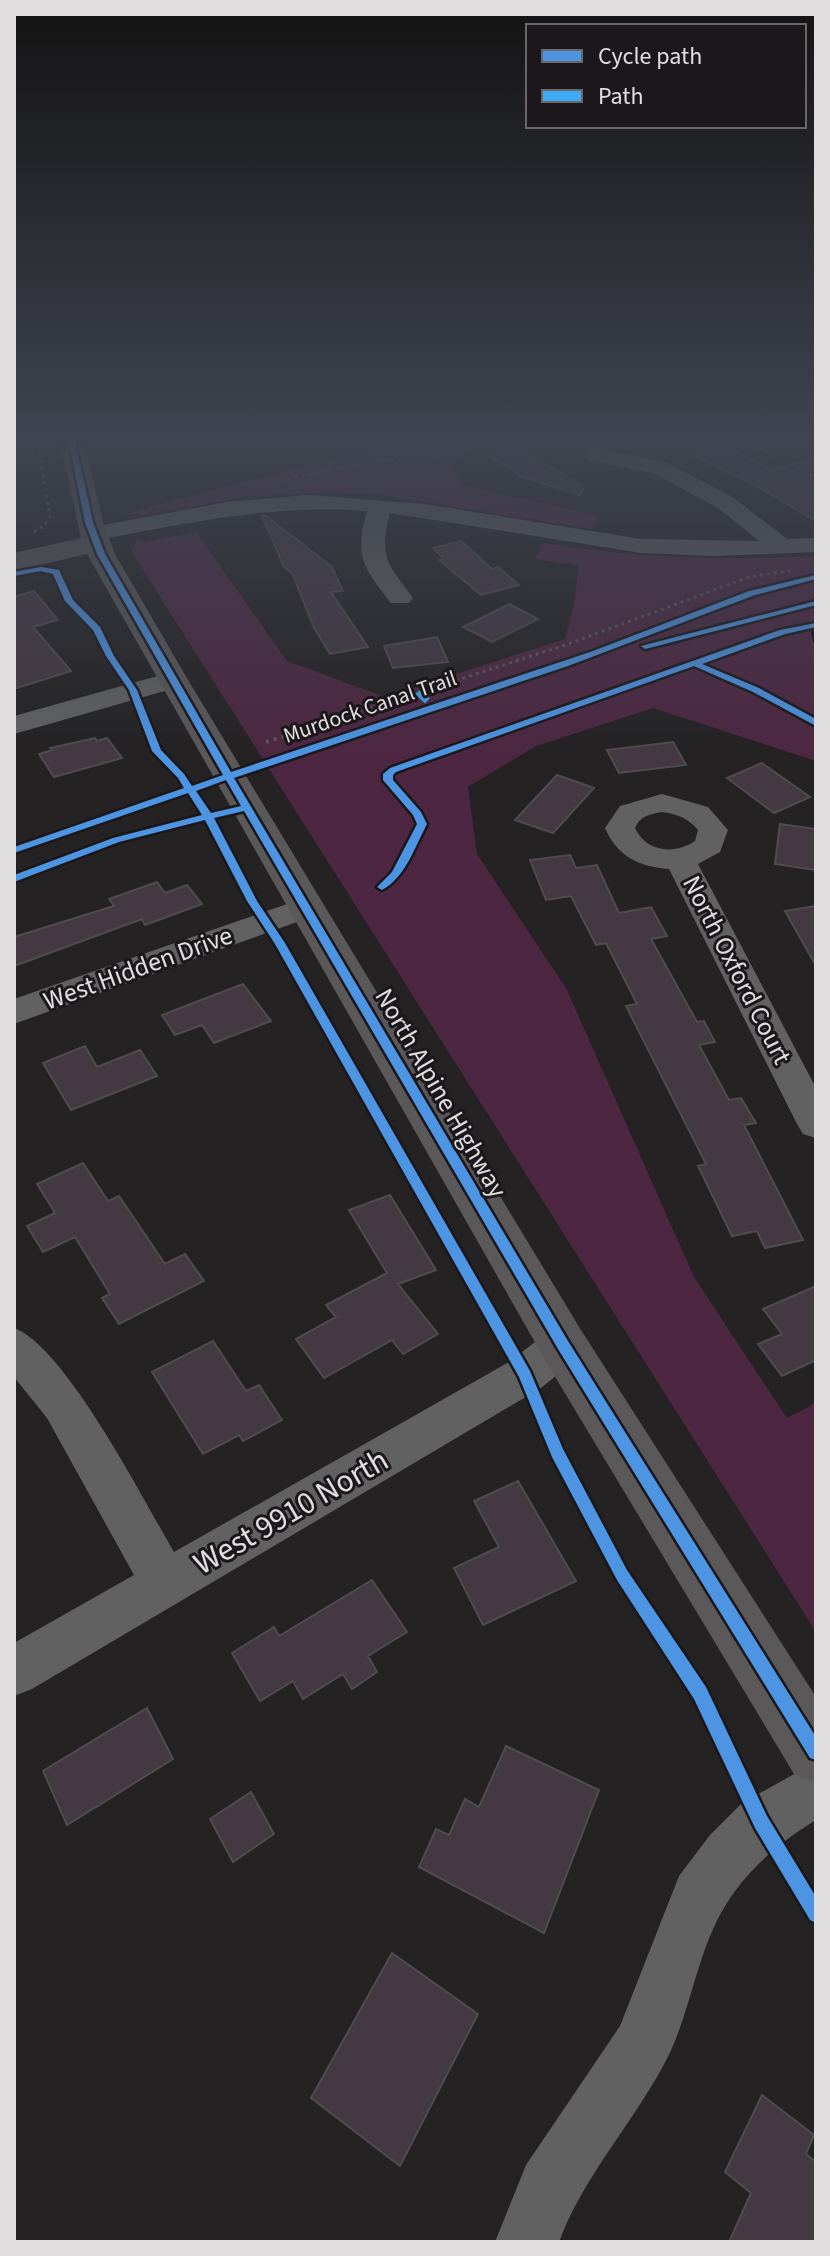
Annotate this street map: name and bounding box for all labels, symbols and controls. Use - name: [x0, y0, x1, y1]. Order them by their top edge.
- legend: [526, 24, 806, 128]
- text: Cycle path: [598, 39, 702, 74]
- text: Path: [598, 79, 644, 114]
- street label: Murdock Canal Trail: [279, 662, 461, 752]
- street label: North Oxford Court: [673, 869, 801, 1071]
- street label: West Hidden Drive: [38, 917, 238, 1019]
- street label: North Alpine Highway: [366, 981, 516, 1205]
- street label: West 9910 North: [185, 1437, 397, 1587]

